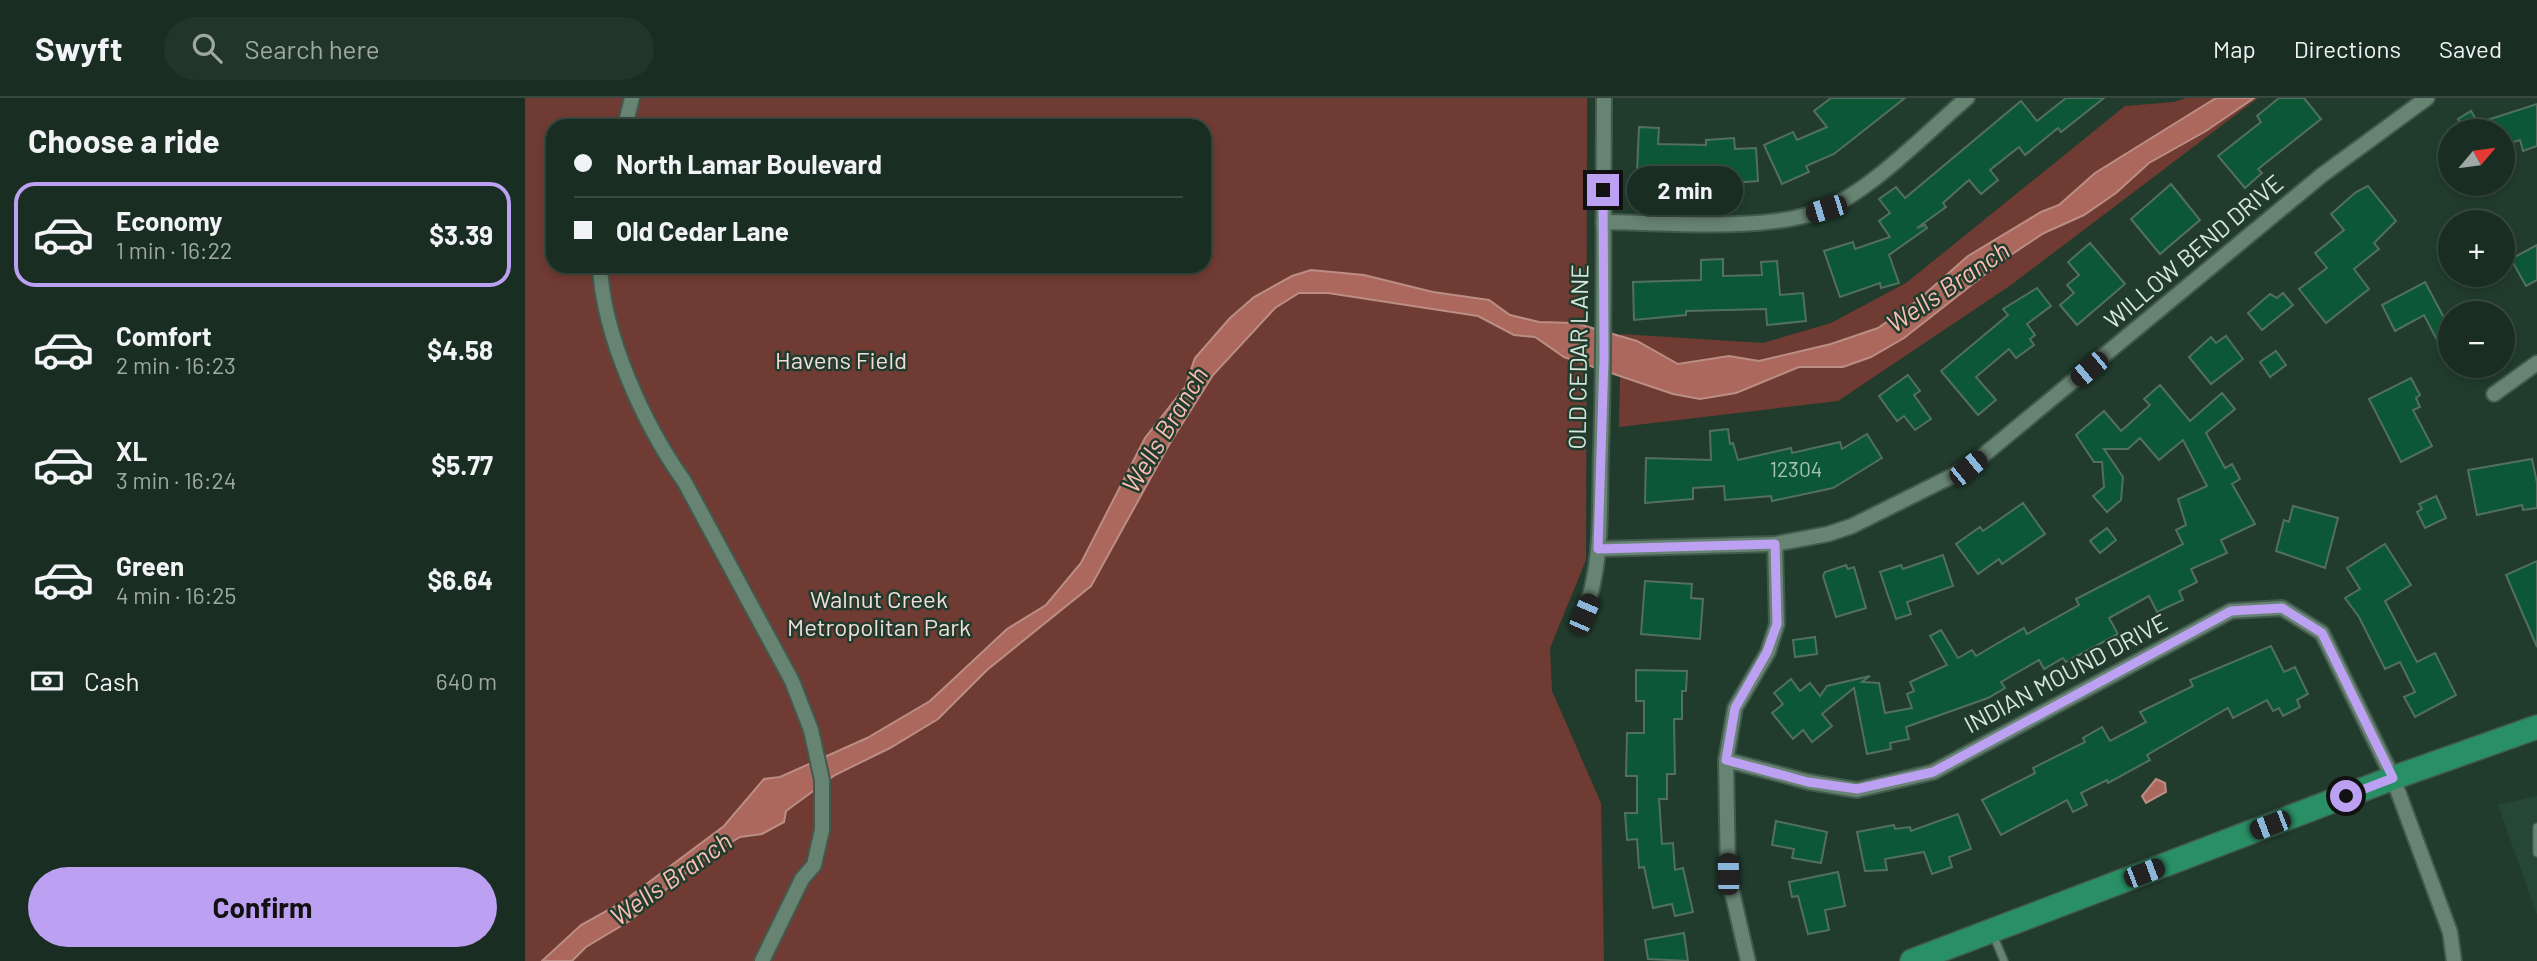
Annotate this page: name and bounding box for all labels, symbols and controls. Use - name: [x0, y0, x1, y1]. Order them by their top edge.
- search box: [164, 17, 654, 80]
- text: Swyft: [35, 28, 122, 68]
- icon: search: [188, 29, 226, 67]
- text: Search here: [244, 33, 380, 64]
- text: Map: [2213, 34, 2256, 63]
- text: Directions: [2294, 34, 2401, 63]
- text: Saved: [2439, 34, 2502, 63]
- north arrow: [2438, 119, 2515, 196]
- map controls: [2438, 119, 2515, 378]
- text: Choose a ride: [28, 121, 220, 159]
- text: North Lamar Boulevard: [616, 148, 882, 179]
- callout: 2 min: [1627, 166, 1743, 214]
- street label: WILLOW BEND DRIVE: [2098, 168, 2288, 334]
- route end: [1587, 174, 1619, 206]
- text: 2 min: [1657, 176, 1713, 204]
- car: [1803, 193, 1850, 225]
- icon: car: [32, 203, 95, 266]
- text: Economy: [116, 205, 222, 236]
- button: +: [2438, 210, 2515, 287]
- text: Old Cedar Lane: [616, 215, 789, 246]
- text: $3.39: [429, 219, 493, 250]
- water label: Wells Branch: [1880, 233, 2015, 338]
- text: 1 min · 16:22: [116, 236, 232, 264]
- street label: OLD CEDAR LANE: [1561, 264, 1594, 450]
- button: −: [2438, 301, 2515, 378]
- icon: car: [32, 318, 95, 381]
- text: Comfort: [116, 320, 212, 351]
- text: $4.58: [427, 334, 493, 365]
- park label: Havens Field: [775, 345, 907, 374]
- car: [2067, 347, 2112, 391]
- text: 2 min · 16:23: [116, 351, 236, 379]
- water label: Wells Branch: [1114, 361, 1213, 498]
- icon: car: [32, 433, 95, 496]
- text: XL: [116, 435, 147, 466]
- car: [1946, 447, 1991, 489]
- text: $5.77: [431, 449, 493, 480]
- house number: 12304: [1770, 456, 1822, 481]
- text: 3 min · 16:24: [116, 466, 236, 494]
- icon: car: [32, 548, 95, 611]
- text: Green: [116, 550, 184, 581]
- text: $6.64: [427, 564, 493, 595]
- text: 4 min · 16:25: [116, 581, 236, 609]
- park label: Walnut Creek Metropolitan Park: [787, 584, 971, 641]
- car: [1567, 591, 1602, 637]
- street label: INDIAN MOUND DRIVE: [1959, 607, 2172, 739]
- icon: cash: [28, 662, 66, 700]
- text: Cash: [84, 665, 139, 696]
- text: 640 m: [436, 667, 497, 695]
- route start: [2330, 780, 2362, 812]
- car: [2247, 808, 2294, 842]
- water label: Wells Branch: [603, 824, 737, 931]
- car: [1718, 853, 1739, 895]
- car: [2121, 856, 2168, 890]
- button: Confirm: [28, 867, 497, 947]

